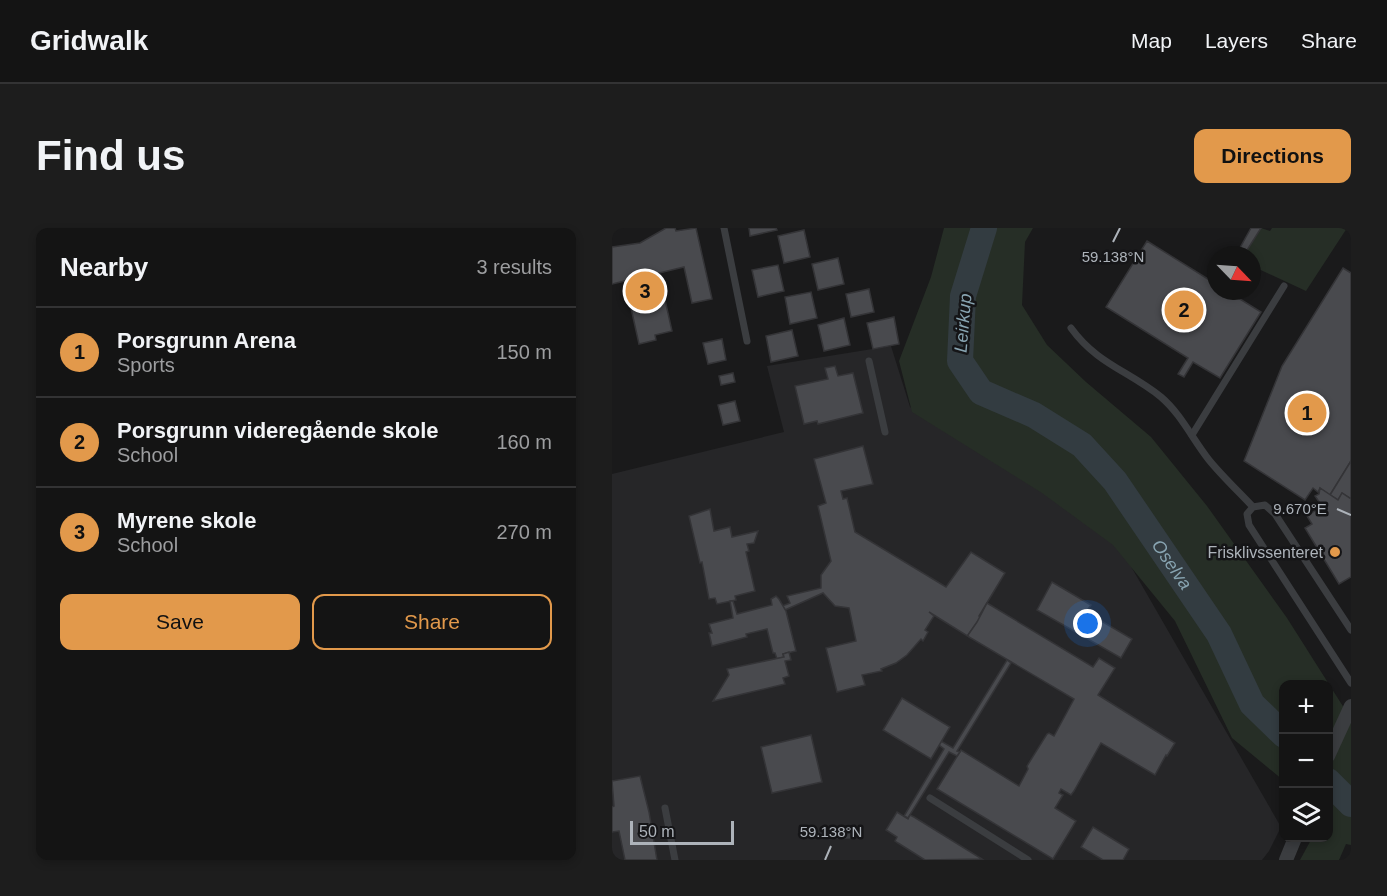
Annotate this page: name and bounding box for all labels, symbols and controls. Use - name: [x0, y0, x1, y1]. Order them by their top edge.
- text: Gridwalk: [30, 25, 148, 56]
- text: Map: [1131, 29, 1172, 52]
- text: Layers: [1205, 29, 1268, 52]
- text: Share: [1301, 29, 1357, 52]
- button: Directions: [1194, 129, 1351, 183]
- text: Find us: [36, 132, 185, 179]
- north arrow: [1207, 246, 1261, 300]
- text: 59.138°N: [1082, 248, 1144, 265]
- text: Nearby: [60, 252, 148, 282]
- text: 3 results: [476, 256, 552, 278]
- pin: 3: [626, 268, 664, 314]
- pin: 2: [1164, 288, 1204, 332]
- water label: Leirkup: [950, 293, 976, 353]
- text: Porsgrunn Arena: [117, 328, 296, 353]
- text: 1: [74, 341, 85, 363]
- text: 150 m: [496, 341, 552, 363]
- text: Sports: [117, 354, 175, 376]
- pin: 1: [1288, 390, 1326, 435]
- text: Porsgrunn videregående skole: [117, 418, 439, 443]
- text: 2: [74, 431, 85, 453]
- text: 160 m: [496, 431, 552, 453]
- text: School: [117, 444, 178, 466]
- text: 9.670°E: [1273, 500, 1327, 517]
- text: Myrene skole: [117, 508, 256, 533]
- text: 3: [74, 521, 85, 543]
- text: 270 m: [496, 521, 552, 543]
- text: School: [117, 534, 178, 556]
- water label: Oselva: [1148, 536, 1196, 593]
- place label: Frisklivssenteret: [1207, 544, 1324, 561]
- marker: Frisklivssenteret: [1328, 545, 1342, 559]
- button: Save: [60, 594, 300, 650]
- button: Share: [312, 594, 552, 650]
- your location: [1073, 609, 1102, 638]
- map controls: [1279, 680, 1333, 842]
- button: +: [1279, 680, 1333, 734]
- button: −: [1279, 734, 1333, 788]
- button: layers: [1279, 788, 1333, 842]
- scale bar: [630, 818, 734, 846]
- text: 50 m: [639, 823, 675, 840]
- text: 59.138°N: [800, 823, 862, 840]

